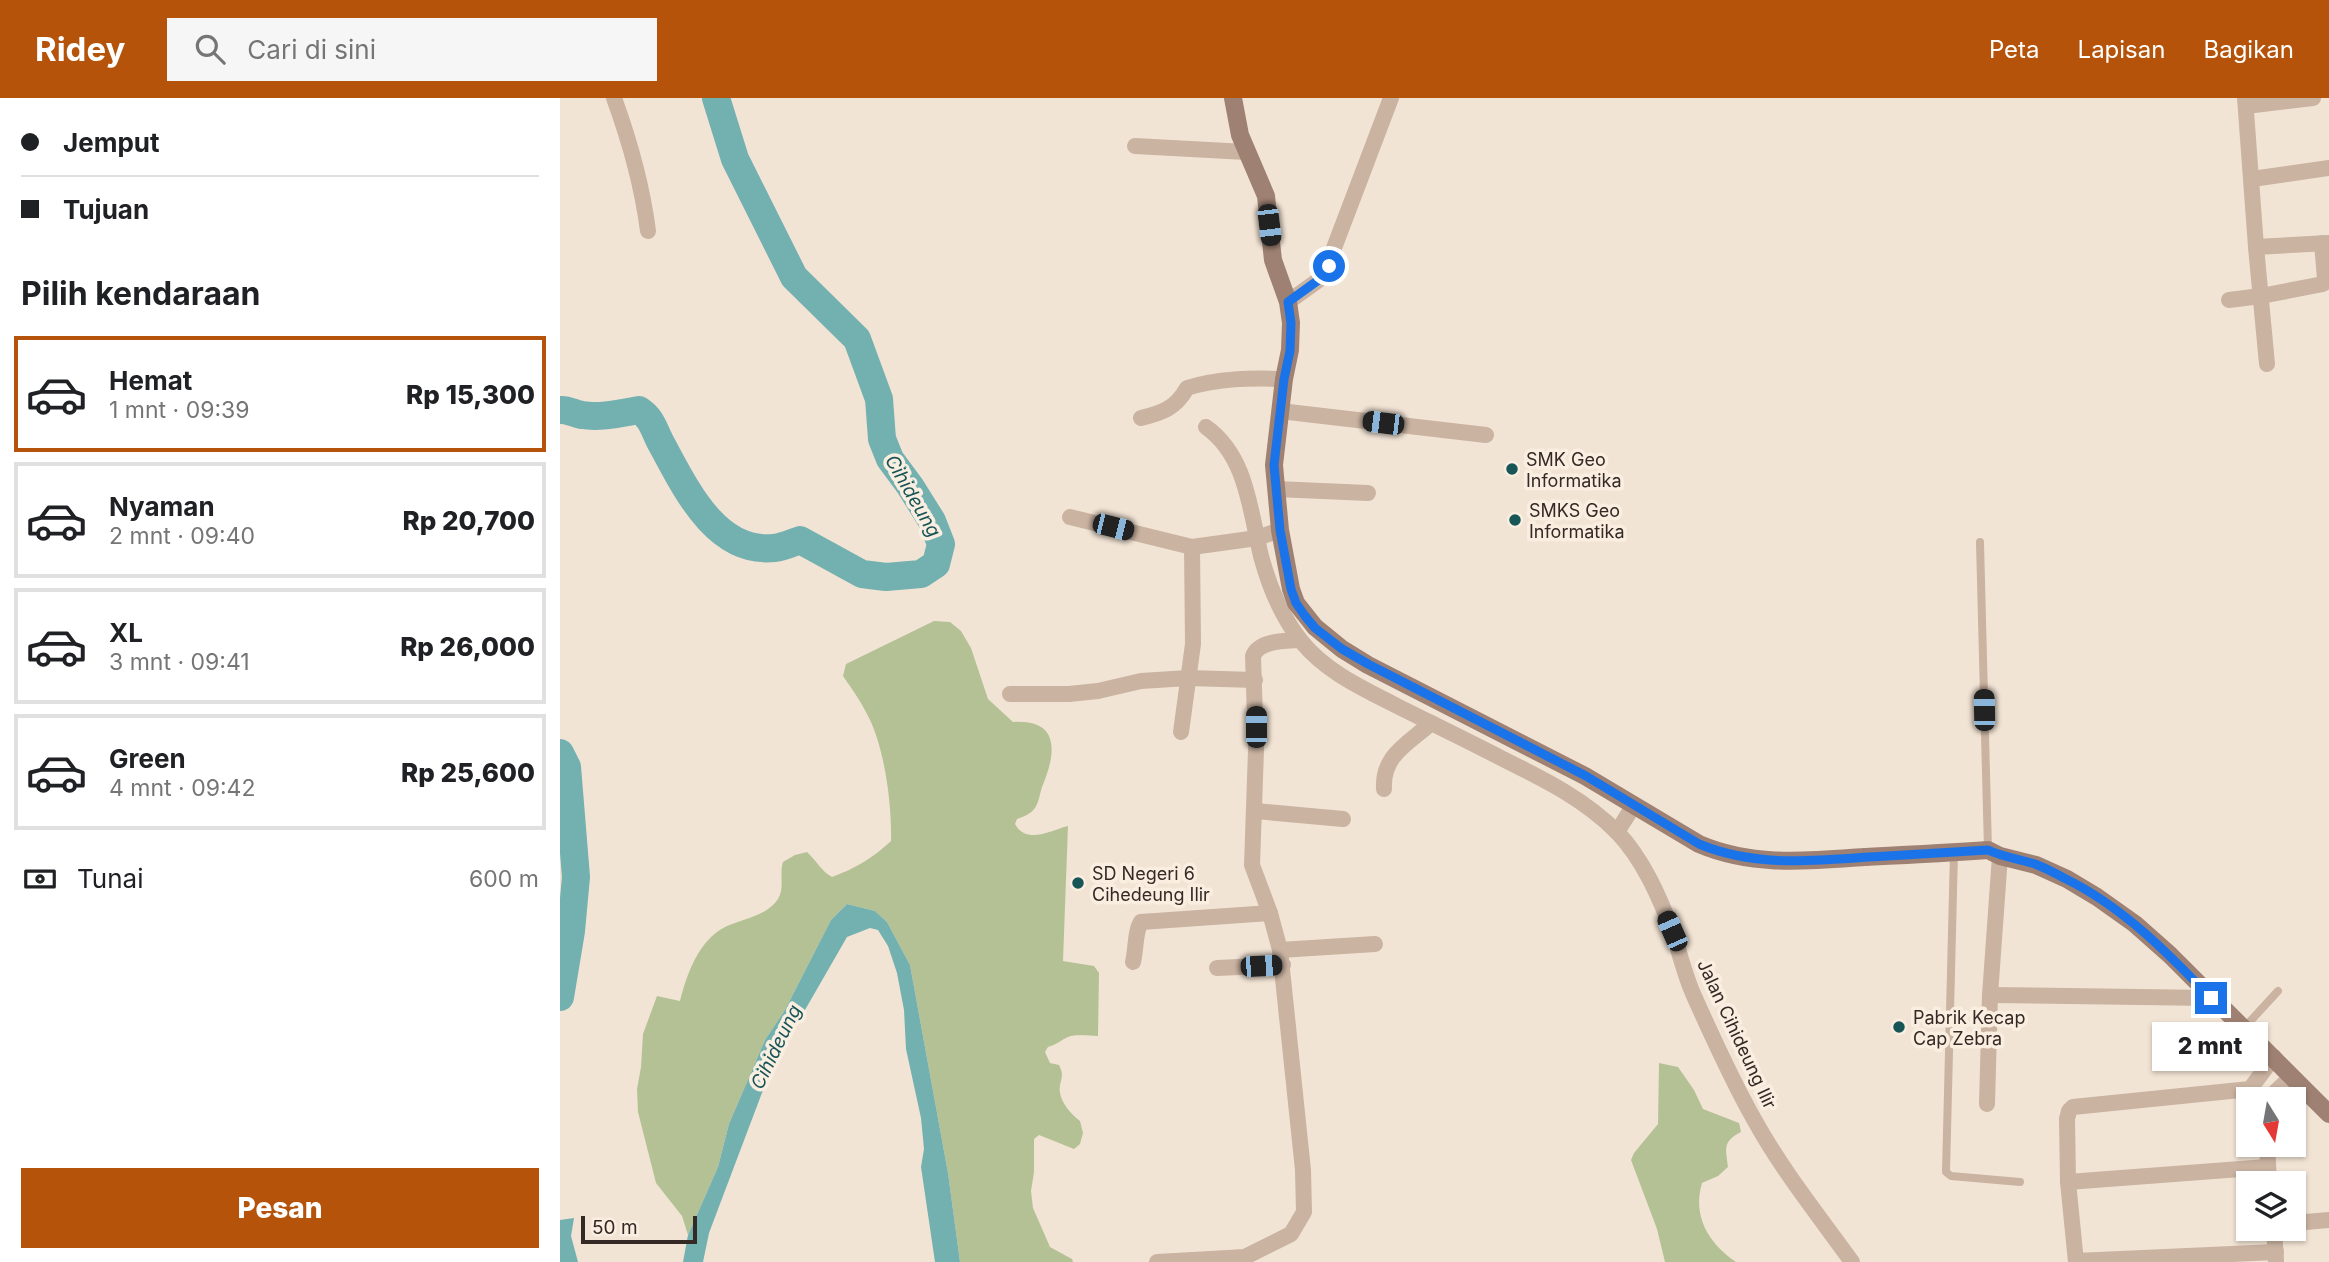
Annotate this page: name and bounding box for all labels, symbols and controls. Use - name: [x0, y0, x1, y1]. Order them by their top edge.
- search box: [167, 18, 657, 81]
- text: Ridey: [35, 29, 125, 69]
- icon: search: [191, 30, 229, 68]
- text: Cari di sini: [247, 34, 376, 65]
- text: Peta: [1989, 35, 2040, 64]
- text: Lapisan: [2078, 35, 2165, 64]
- text: Bagikan: [2203, 35, 2294, 64]
- text: Jemput: [63, 127, 160, 158]
- text: Tujuan: [63, 194, 149, 225]
- car: [1257, 203, 1282, 247]
- route start: [1313, 250, 1345, 282]
- text: Pilih kendaraan: [21, 274, 261, 313]
- icon: car: [25, 363, 88, 426]
- text: Hemat: [109, 365, 192, 396]
- text: Rp 15,300: [406, 379, 535, 410]
- text: 1 mnt · 09:39: [109, 396, 250, 424]
- car: [1361, 410, 1406, 436]
- place label: SMK Geo Informatika: [1526, 449, 1622, 491]
- water label: Cihideung: [880, 451, 946, 541]
- marker: SMK Geo Informatika: [1504, 461, 1520, 477]
- icon: car: [25, 489, 88, 552]
- text: Nyaman: [109, 491, 215, 522]
- place label: SMKS Geo Informatika: [1529, 500, 1625, 542]
- text: Rp 20,700: [403, 505, 535, 536]
- car: [1091, 512, 1136, 542]
- marker: SMKS Geo Informatika: [1507, 512, 1523, 528]
- text: 2 mnt · 09:40: [109, 522, 255, 550]
- icon: car: [25, 615, 88, 678]
- text: XL: [109, 617, 143, 648]
- text: Rp 26,000: [400, 631, 535, 662]
- text: 3 mnt · 09:41: [109, 648, 250, 676]
- car: [1974, 689, 1995, 731]
- car: [1246, 706, 1267, 748]
- icon: car: [25, 741, 88, 804]
- text: Green: [109, 743, 186, 774]
- text: Rp 25,600: [401, 757, 535, 788]
- text: 4 mnt · 09:42: [109, 774, 255, 802]
- icon: cash: [21, 860, 59, 898]
- text: Tunai: [77, 863, 144, 894]
- place label: SD Negeri 6 Cihedeung Ilir: [1092, 863, 1210, 905]
- text: 600 m: [469, 865, 539, 893]
- marker: SD Negeri 6 Cihedeung Ilir: [1070, 875, 1086, 891]
- car: [1654, 908, 1691, 954]
- car: [1240, 954, 1283, 978]
- street label: Jalan Cihideung Ilir: [1693, 956, 1781, 1112]
- route end: [2195, 982, 2227, 1014]
- water label: Cihideung: [746, 1001, 806, 1093]
- place label: Pabrik Kecap Cap Zebra: [1913, 1007, 2025, 1049]
- marker: Pabrik Kecap Cap Zebra: [1891, 1019, 1907, 1035]
- callout: 2 mnt: [2153, 1023, 2269, 1072]
- text: 2 mnt: [2178, 1032, 2242, 1060]
- north arrow: [2236, 1087, 2306, 1157]
- map controls: [2236, 1087, 2306, 1241]
- button: Pesan: [21, 1168, 539, 1248]
- button: layers: [2236, 1171, 2306, 1241]
- scale bar: [581, 1213, 696, 1245]
- text: 50 m: [592, 1216, 638, 1239]

